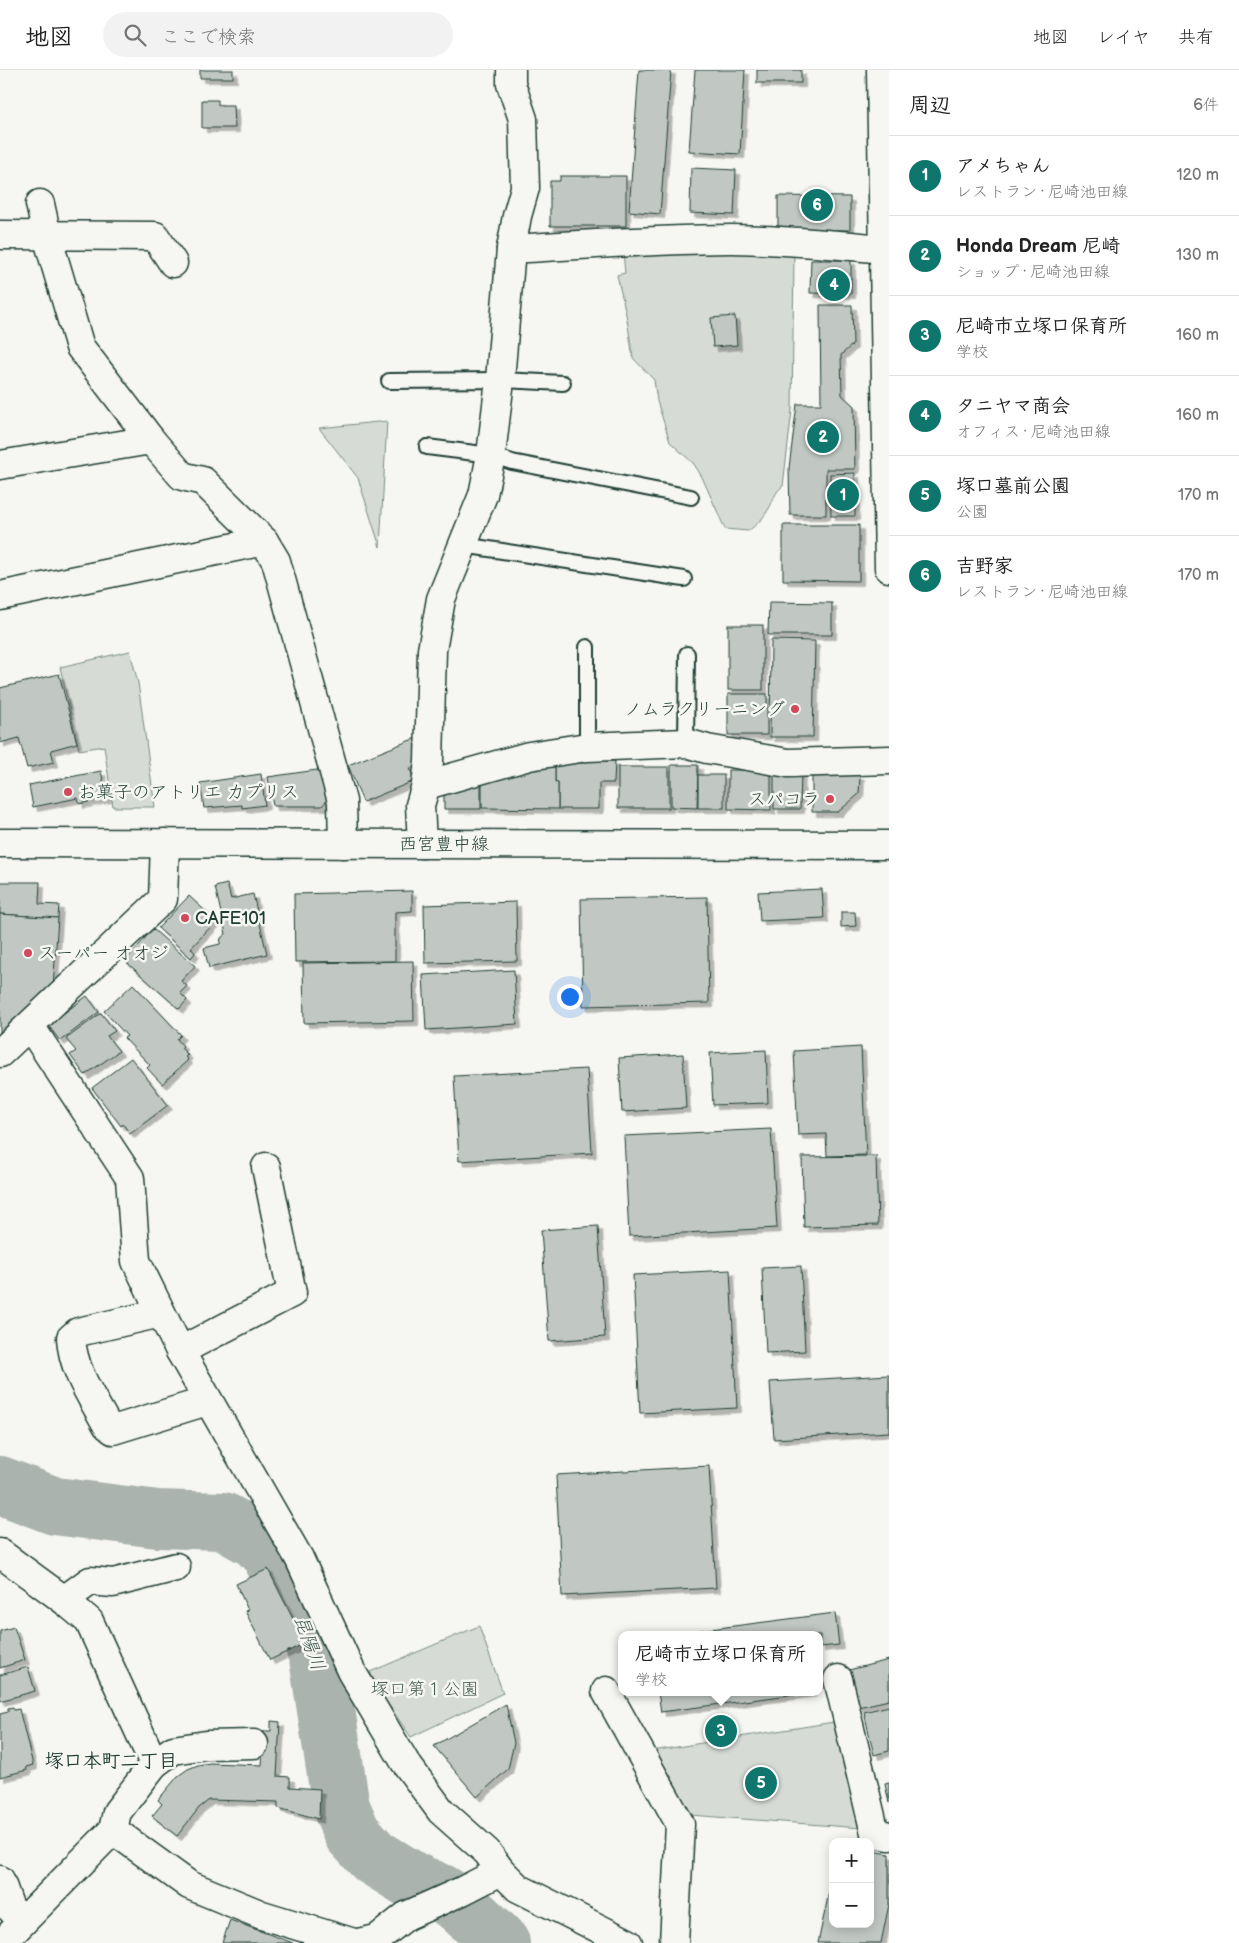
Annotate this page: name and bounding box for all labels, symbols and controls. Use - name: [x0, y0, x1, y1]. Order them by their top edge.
- search box: [103, 12, 453, 57]
- icon: search: [121, 21, 149, 49]
- text: 地図: [25, 23, 73, 52]
- text: ここで検索: [161, 26, 256, 49]
- text: 地図: [1033, 27, 1069, 48]
- text: レイヤ: [1097, 27, 1150, 48]
- text: 共有: [1178, 27, 1214, 48]
- text: 周辺: [909, 93, 951, 118]
- text: 6件: [1193, 96, 1219, 115]
- text: アメちゃん: [956, 155, 1050, 178]
- text: 1: [922, 166, 928, 185]
- text: 120 m: [1176, 166, 1219, 185]
- text: レストラン · 尼崎池田線: [956, 183, 1128, 202]
- pin: 6: [801, 186, 833, 224]
- text: Honda Dream 尼崎: [956, 235, 1120, 258]
- text: 2: [920, 246, 930, 265]
- text: 130 m: [1176, 246, 1219, 265]
- text: ショップ · 尼崎池田線: [956, 263, 1110, 282]
- pin: 4: [818, 266, 850, 304]
- text: 尼崎市立塚口保育所: [956, 315, 1127, 338]
- text: 3: [920, 326, 930, 345]
- text: 160 m: [1176, 326, 1219, 345]
- text: 学校: [956, 343, 988, 362]
- text: タニヤマ商会: [956, 395, 1070, 418]
- text: 4: [920, 406, 930, 425]
- text: 160 m: [1176, 406, 1219, 425]
- pin: 2: [807, 418, 839, 456]
- text: オフィス · 尼崎池田線: [956, 423, 1110, 442]
- text: 塚口墓前公園: [956, 475, 1070, 498]
- pin: 1: [827, 476, 859, 514]
- text: 5: [920, 486, 930, 505]
- text: 170 m: [1178, 486, 1219, 505]
- text: 公園: [956, 503, 988, 522]
- text: 吉野家: [956, 555, 1013, 578]
- text: 6: [920, 566, 930, 585]
- text: 170 m: [1178, 566, 1219, 585]
- text: レストラン · 尼崎池田線: [956, 583, 1128, 602]
- place label: ノムラクリーニング: [624, 699, 785, 720]
- marker: ノムラクリーニング: [789, 703, 801, 715]
- place label: お菓子のアトリエ カプリス: [78, 782, 299, 803]
- marker: お菓子のアトリエ カプリス: [62, 786, 74, 798]
- place label: スパコラ: [748, 789, 820, 810]
- marker: スパコラ: [824, 793, 836, 805]
- street label: 西宮豊中線: [399, 834, 489, 855]
- place label: CAFE101: [195, 908, 266, 929]
- marker: CAFE101: [179, 912, 191, 924]
- place label: スーパー オオジ: [38, 943, 168, 964]
- marker: スーパー オオジ: [22, 947, 34, 959]
- your location: [557, 984, 583, 1010]
- water label: 昆陽川: [289, 1612, 329, 1674]
- popup: [618, 1631, 823, 1696]
- text: 尼崎市立塚口保育所: [635, 1643, 806, 1666]
- text: 学校: [635, 1671, 667, 1690]
- park label: 塚口第１公園: [371, 1679, 479, 1700]
- pin: 3: [705, 1712, 737, 1750]
- district label: 塚口本町二丁目: [44, 1750, 178, 1773]
- pin: 5: [745, 1764, 777, 1802]
- map controls: [829, 1838, 874, 1928]
- button: +: [829, 1838, 874, 1883]
- button: −: [829, 1883, 874, 1928]

